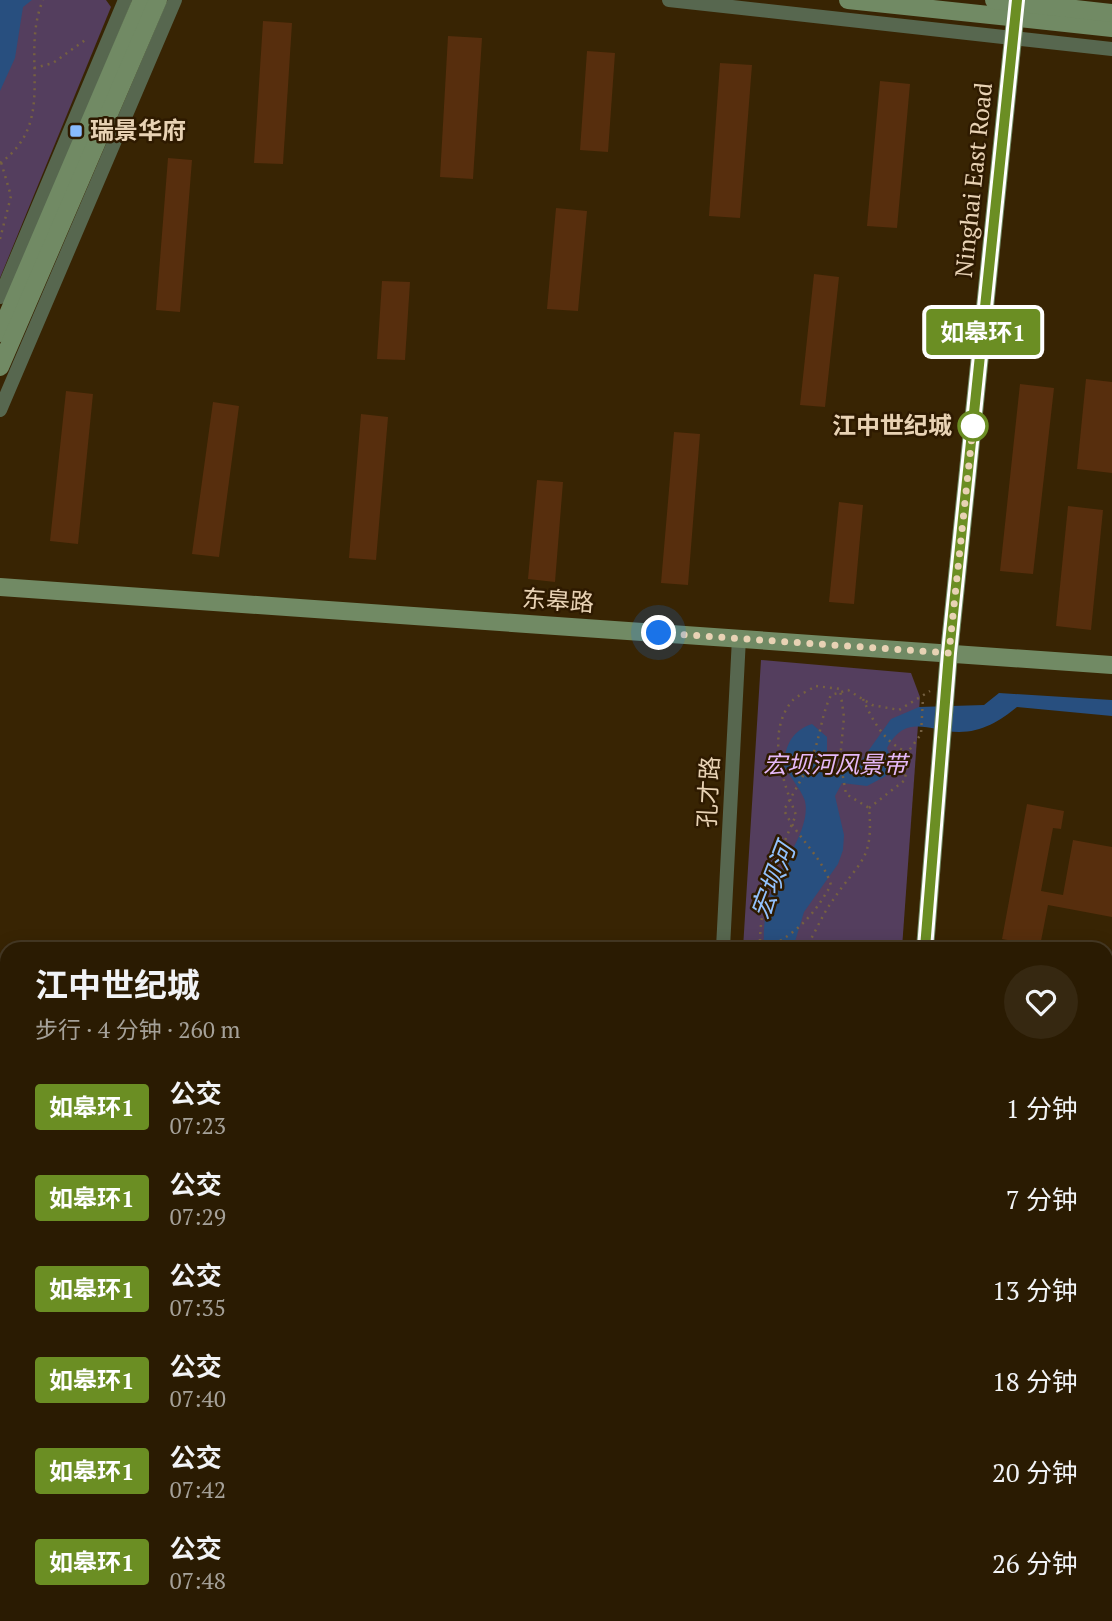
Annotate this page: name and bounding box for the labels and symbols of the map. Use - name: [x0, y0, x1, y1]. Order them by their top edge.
- street label: Ninghai East Road: [947, 81, 999, 279]
- place label: 瑞景华府: [90, 114, 186, 146]
- marker: 瑞景华府: [68, 123, 84, 139]
- line badge: 如皋环1: [934, 309, 1032, 355]
- place label: 江中世纪城: [832, 409, 952, 441]
- marker: 江中世纪城: [958, 411, 988, 441]
- street label: 东皋路: [521, 582, 595, 618]
- your location: [641, 615, 676, 650]
- park label: 宏坝河风景带: [763, 748, 911, 780]
- street label: 孔才路: [690, 755, 726, 829]
- water label: 宏坝河: [742, 833, 804, 923]

